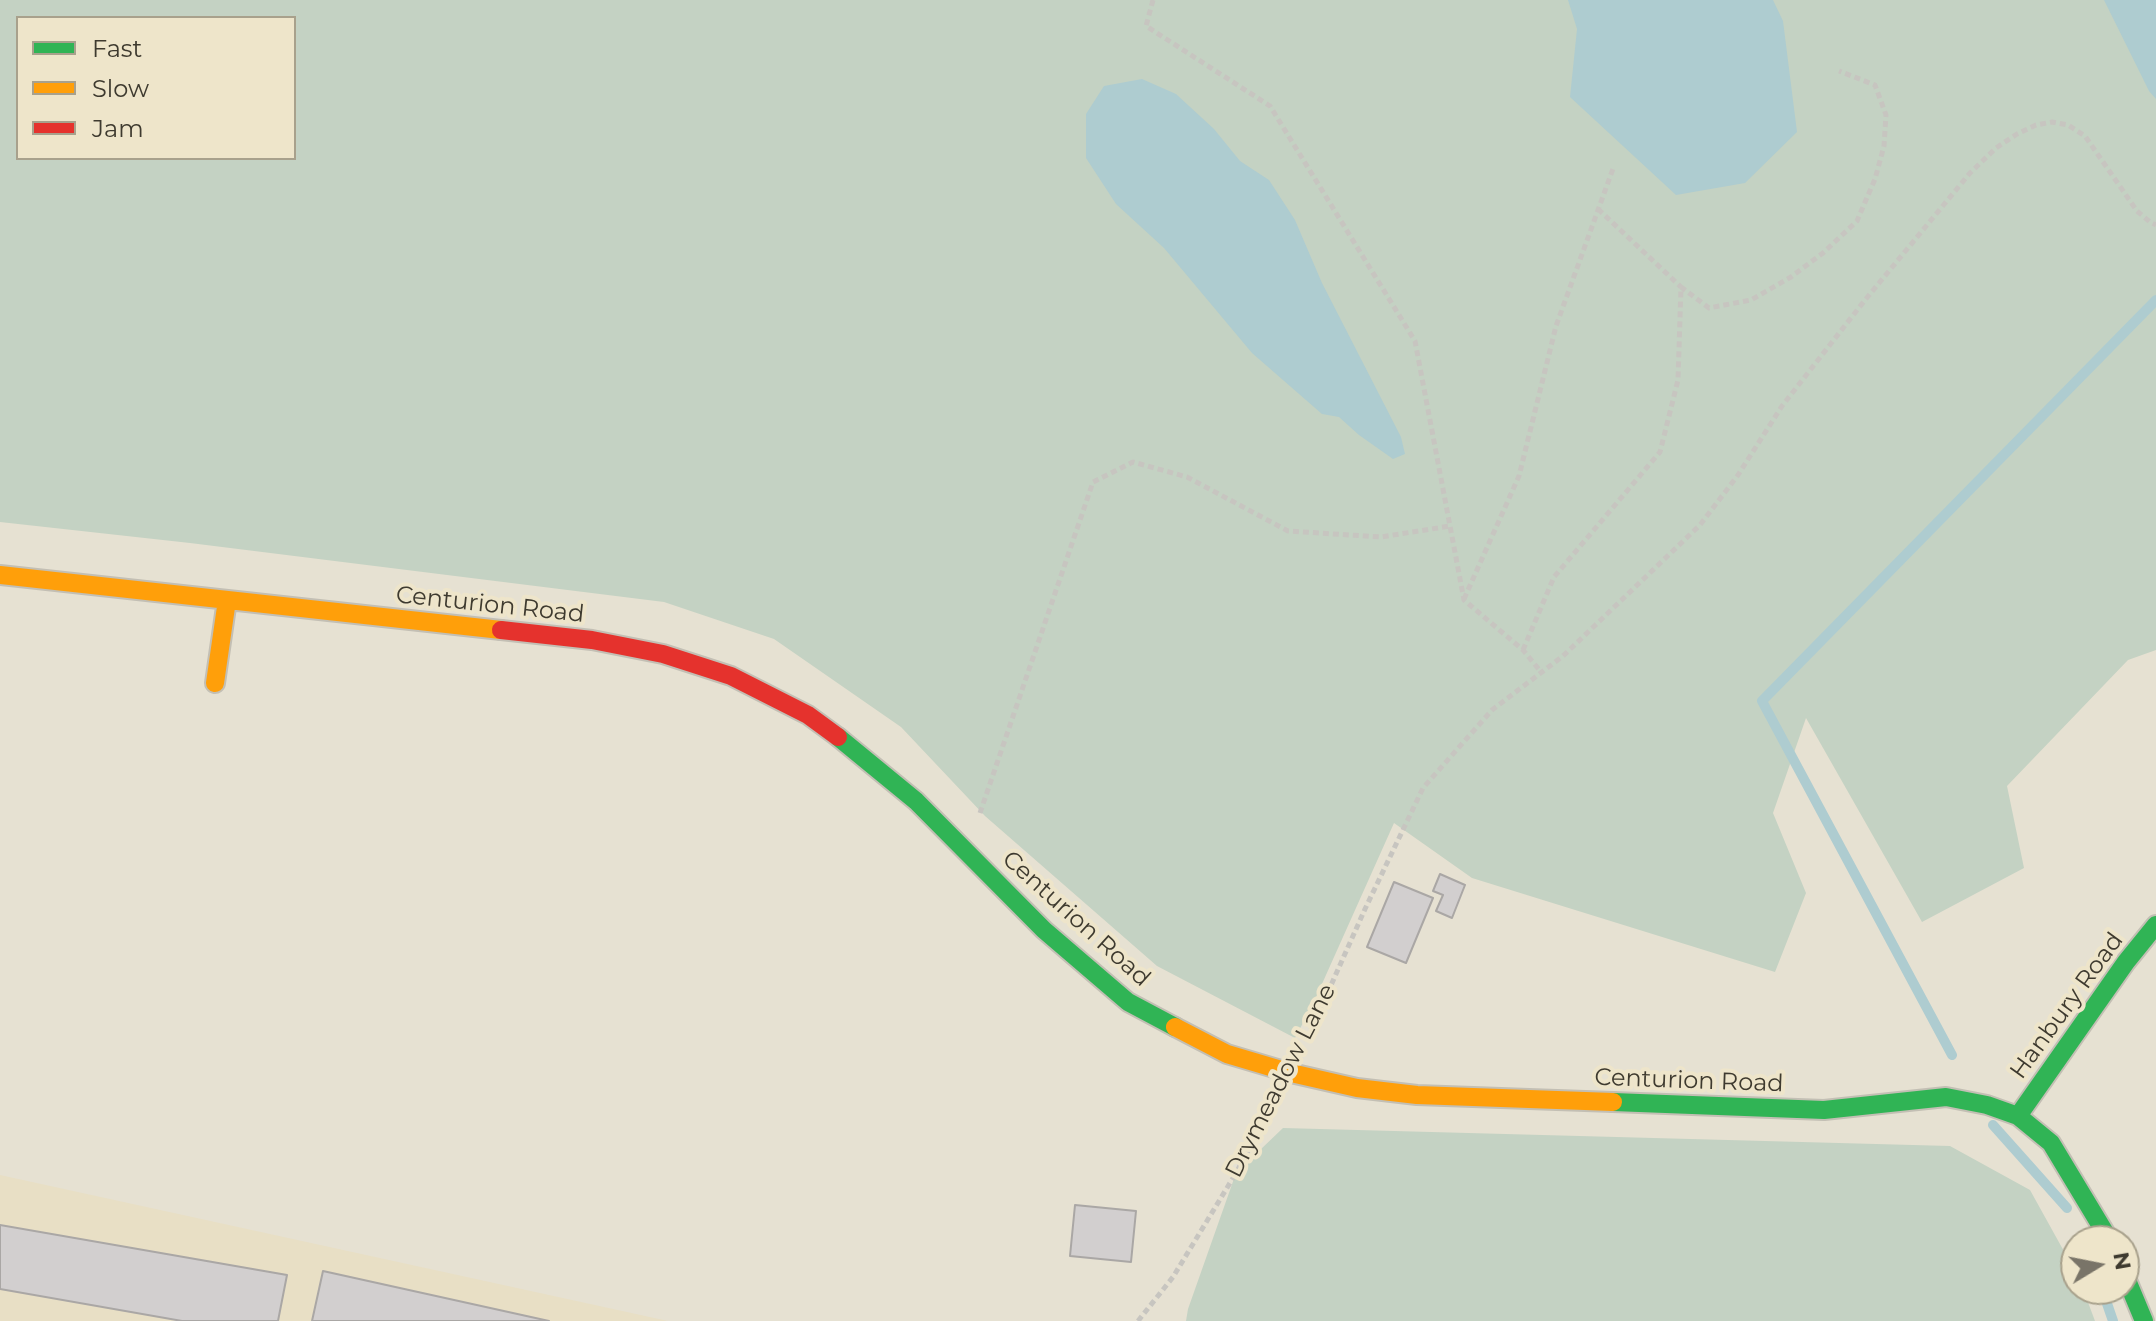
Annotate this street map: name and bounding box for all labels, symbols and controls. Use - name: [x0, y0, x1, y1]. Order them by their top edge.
- legend: [16, 16, 296, 160]
- text: Fast: [92, 34, 142, 63]
- text: Slow: [92, 74, 149, 103]
- text: Jam: [92, 114, 144, 143]
- street label: Centurion Road: [394, 581, 586, 629]
- street label: Centurion Road: [996, 845, 1156, 993]
- street label: Hanbury Road: [2004, 927, 2130, 1085]
- street label: Drymeadow Lane: [1220, 979, 1342, 1183]
- street label: Centurion Road: [1594, 1063, 1784, 1099]
- north arrow: [2060, 1225, 2140, 1305]
- text: N: [2107, 1250, 2137, 1272]

